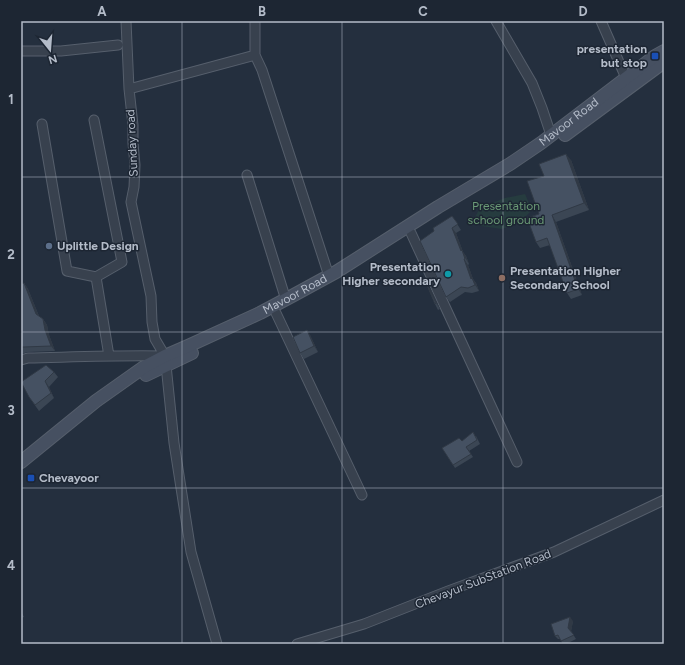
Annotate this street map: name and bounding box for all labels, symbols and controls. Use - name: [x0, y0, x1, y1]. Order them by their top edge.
- text: A: [97, 4, 107, 19]
- text: B: [258, 4, 266, 19]
- text: C: [418, 4, 428, 19]
- text: D: [578, 4, 588, 19]
- north arrow: [30, 30, 70, 70]
- place label: presentation but stop: [577, 42, 647, 70]
- marker: presentation but stop: [650, 51, 660, 61]
- text: N: [47, 52, 59, 67]
- text: 1: [8, 92, 14, 107]
- street label: Mavoor Road: [536, 95, 601, 149]
- street label: Sunday road: [123, 109, 141, 177]
- park label: Presentation school ground: [468, 199, 544, 227]
- place label: Uplittle Design: [57, 239, 139, 253]
- marker: Uplittle Design: [44, 241, 54, 251]
- text: 2: [7, 247, 15, 262]
- place label: Presentation Higher secondary: [342, 260, 440, 288]
- place label: Presentation Higher Secondary School: [510, 264, 621, 292]
- marker: Presentation Higher secondary: [443, 269, 453, 279]
- street label: Mavoor Road: [260, 271, 329, 317]
- marker: Presentation Higher Secondary School: [497, 273, 507, 283]
- text: 3: [7, 403, 15, 418]
- place label: Chevayoor: [39, 471, 99, 485]
- marker: Chevayoor: [26, 473, 36, 483]
- street label: Chevayur SubStation Road: [413, 547, 553, 611]
- text: 4: [7, 558, 15, 573]

